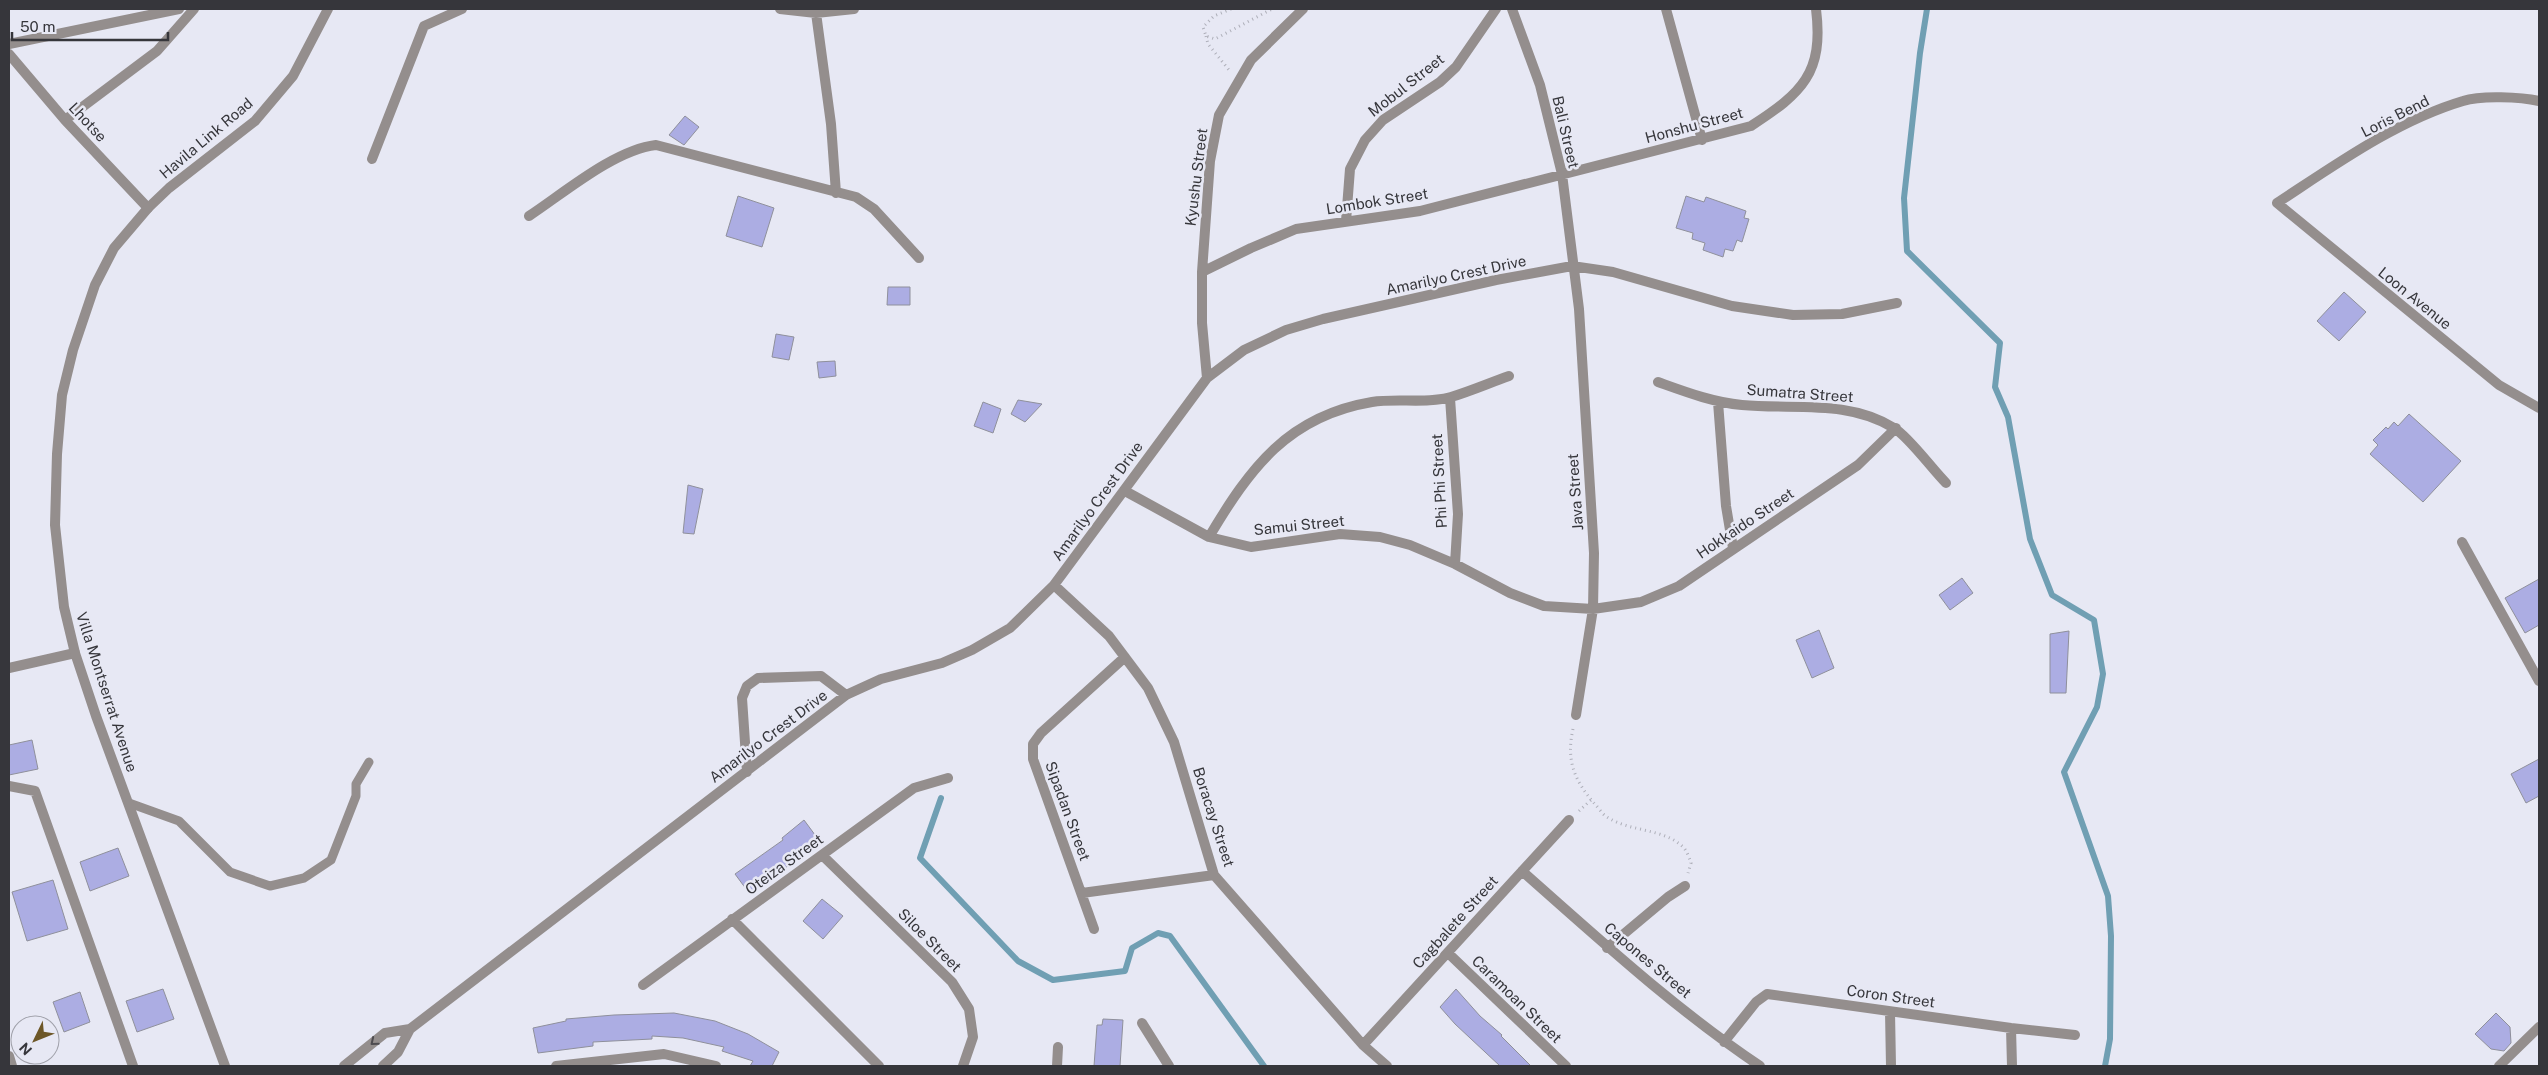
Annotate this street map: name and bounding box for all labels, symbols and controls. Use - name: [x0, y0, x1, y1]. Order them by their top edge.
- scale bar: [12, 10, 169, 42]
- text: 50 m: [20, 18, 55, 35]
- street label: Mobul Street: [1365, 50, 1447, 120]
- street label: Loris Bend: [2358, 92, 2432, 140]
- street label: Havila Link Road: [156, 94, 256, 182]
- street label: Bali Street: [1549, 94, 1583, 170]
- street label: Lhotse: [66, 99, 110, 145]
- street label: Honshu Street: [1643, 104, 1745, 146]
- street label: Kyushu Street: [1182, 127, 1210, 227]
- street label: Lombok Street: [1325, 185, 1429, 217]
- street label: Amarilyo Crest Drive: [1384, 252, 1528, 298]
- street label: Loon Avenue: [2375, 263, 2455, 333]
- street label: Sumatra Street: [1746, 381, 1854, 405]
- street label: Phi Phi Street: [1428, 433, 1450, 529]
- street label: Amarilyo Crest Drive: [1048, 438, 1146, 564]
- street label: Java Street: [1564, 453, 1586, 531]
- street label: Hokkaido Street: [1693, 484, 1797, 562]
- street label: Samui Street: [1253, 512, 1345, 538]
- street label: Villa Montserrat Avenue: [73, 610, 141, 774]
- street label: Amarilyo Crest Drive: [706, 686, 830, 786]
- street label: Sipadan Street: [1042, 759, 1094, 863]
- street label: Boracay Street: [1190, 765, 1238, 869]
- street label: Oteiza Street: [742, 830, 826, 898]
- street label: Cagbalete Street: [1409, 872, 1501, 972]
- street label: Siloe Street: [895, 905, 965, 975]
- street label: Capones Street: [1601, 919, 1695, 1001]
- street label: Caramoan Street: [1469, 952, 1566, 1046]
- street label: Coron Street: [1846, 981, 1936, 1011]
- north arrow: [10, 1015, 60, 1065]
- one-way arrow: [371, 1036, 380, 1044]
- text: N: [16, 1039, 35, 1058]

